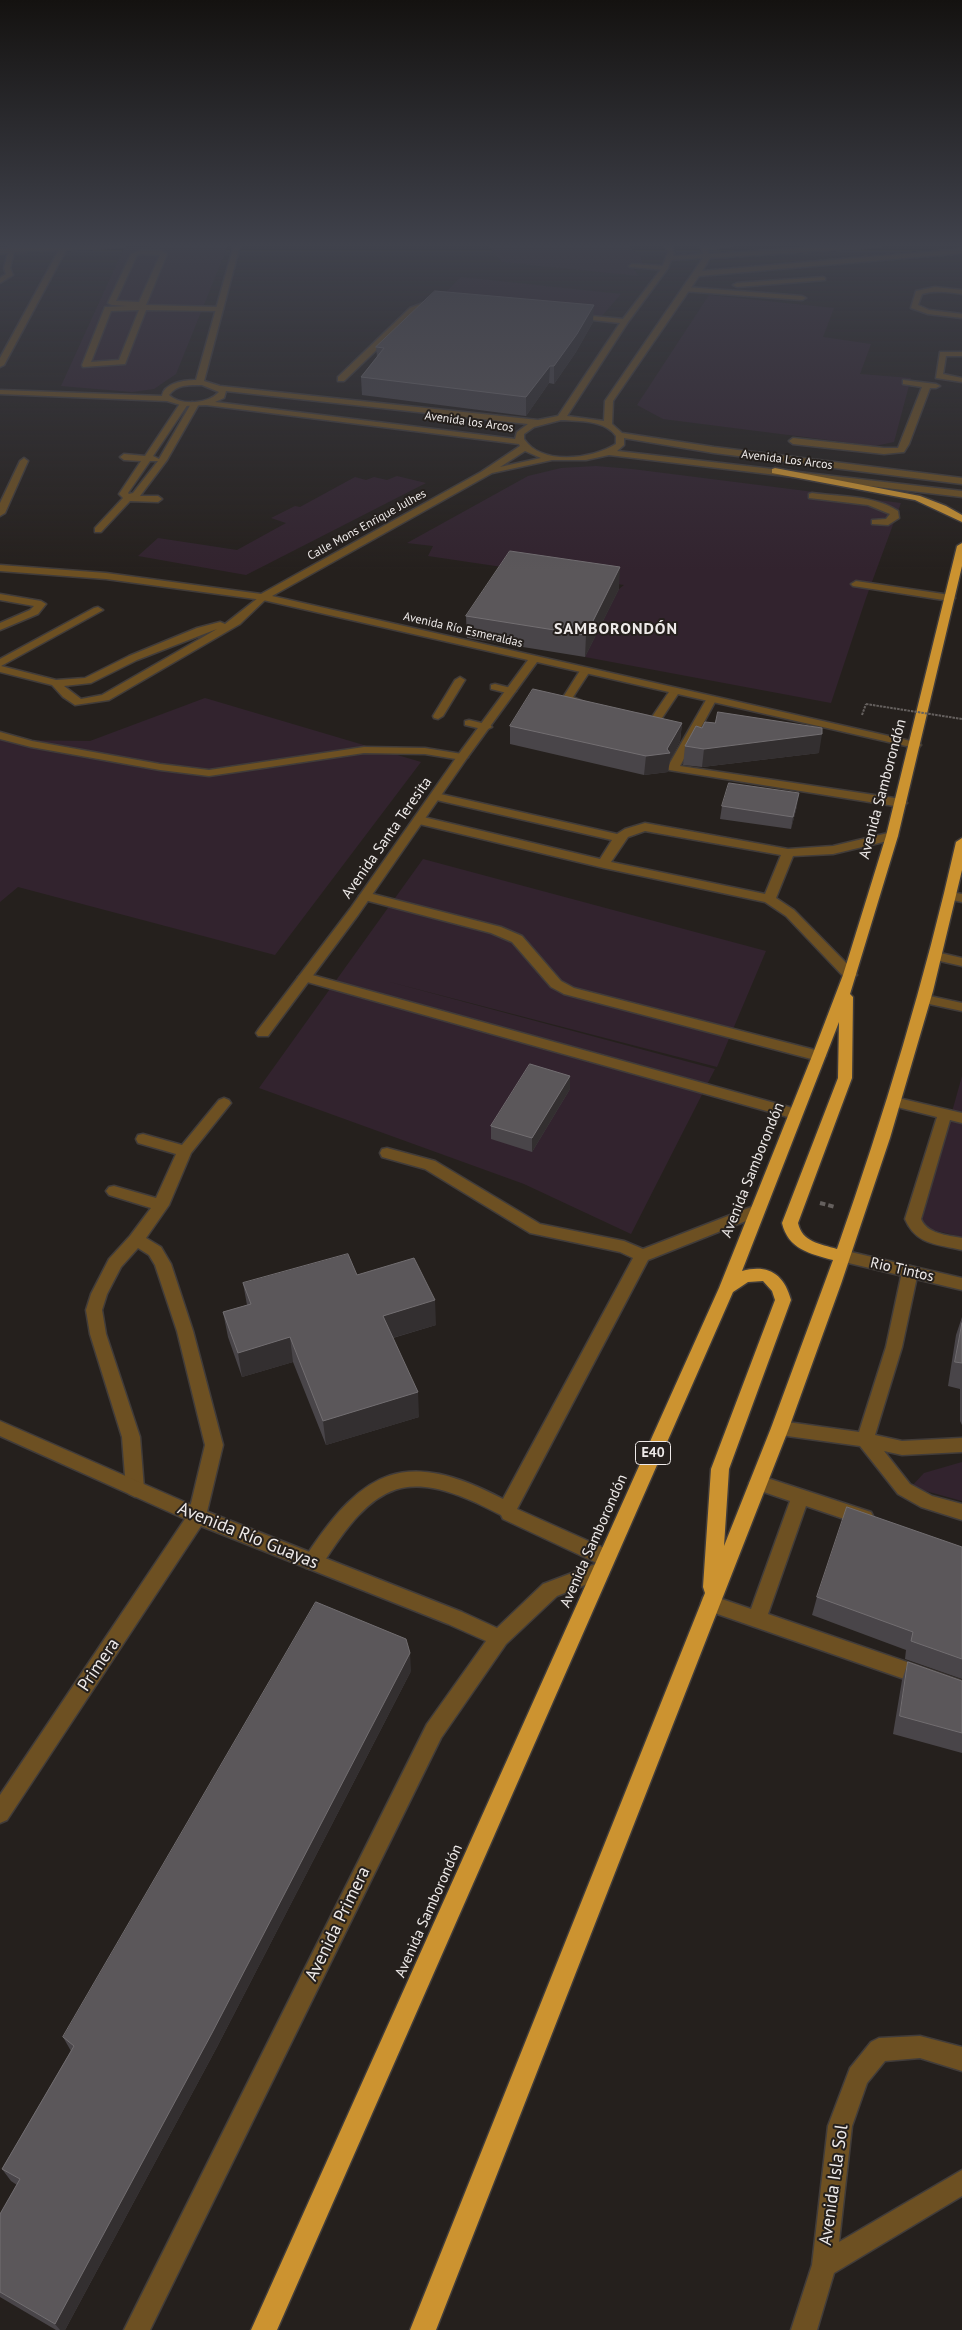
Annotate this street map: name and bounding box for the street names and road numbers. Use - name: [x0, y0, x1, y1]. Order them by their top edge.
- street label: Avenida los Arcos: [424, 409, 514, 435]
- street label: Avenida Los Arcos: [741, 447, 833, 473]
- street label: Calle Mons Enrique Julhes: [305, 486, 429, 564]
- street label: Avenida Río Esmeraldas: [402, 609, 524, 651]
- street label: Avenida Samborondón: [856, 717, 910, 861]
- street label: Avenida Santa Teresita: [338, 774, 436, 902]
- street label: Avenida Samborondón: [718, 1100, 788, 1240]
- street label: Rio Tintos: [868, 1254, 936, 1286]
- road number: E40: [636, 1442, 670, 1465]
- street label: Avenida Samborondón: [556, 1472, 632, 1610]
- street label: Avenida Río Guayas: [174, 1498, 322, 1574]
- street label: Primera: [73, 1634, 125, 1696]
- street label: Avenida Samborondón: [391, 1842, 467, 1980]
- street label: Avenida Primera: [301, 1863, 375, 1985]
- street label: Avenida Isla Sol: [815, 2123, 853, 2247]

